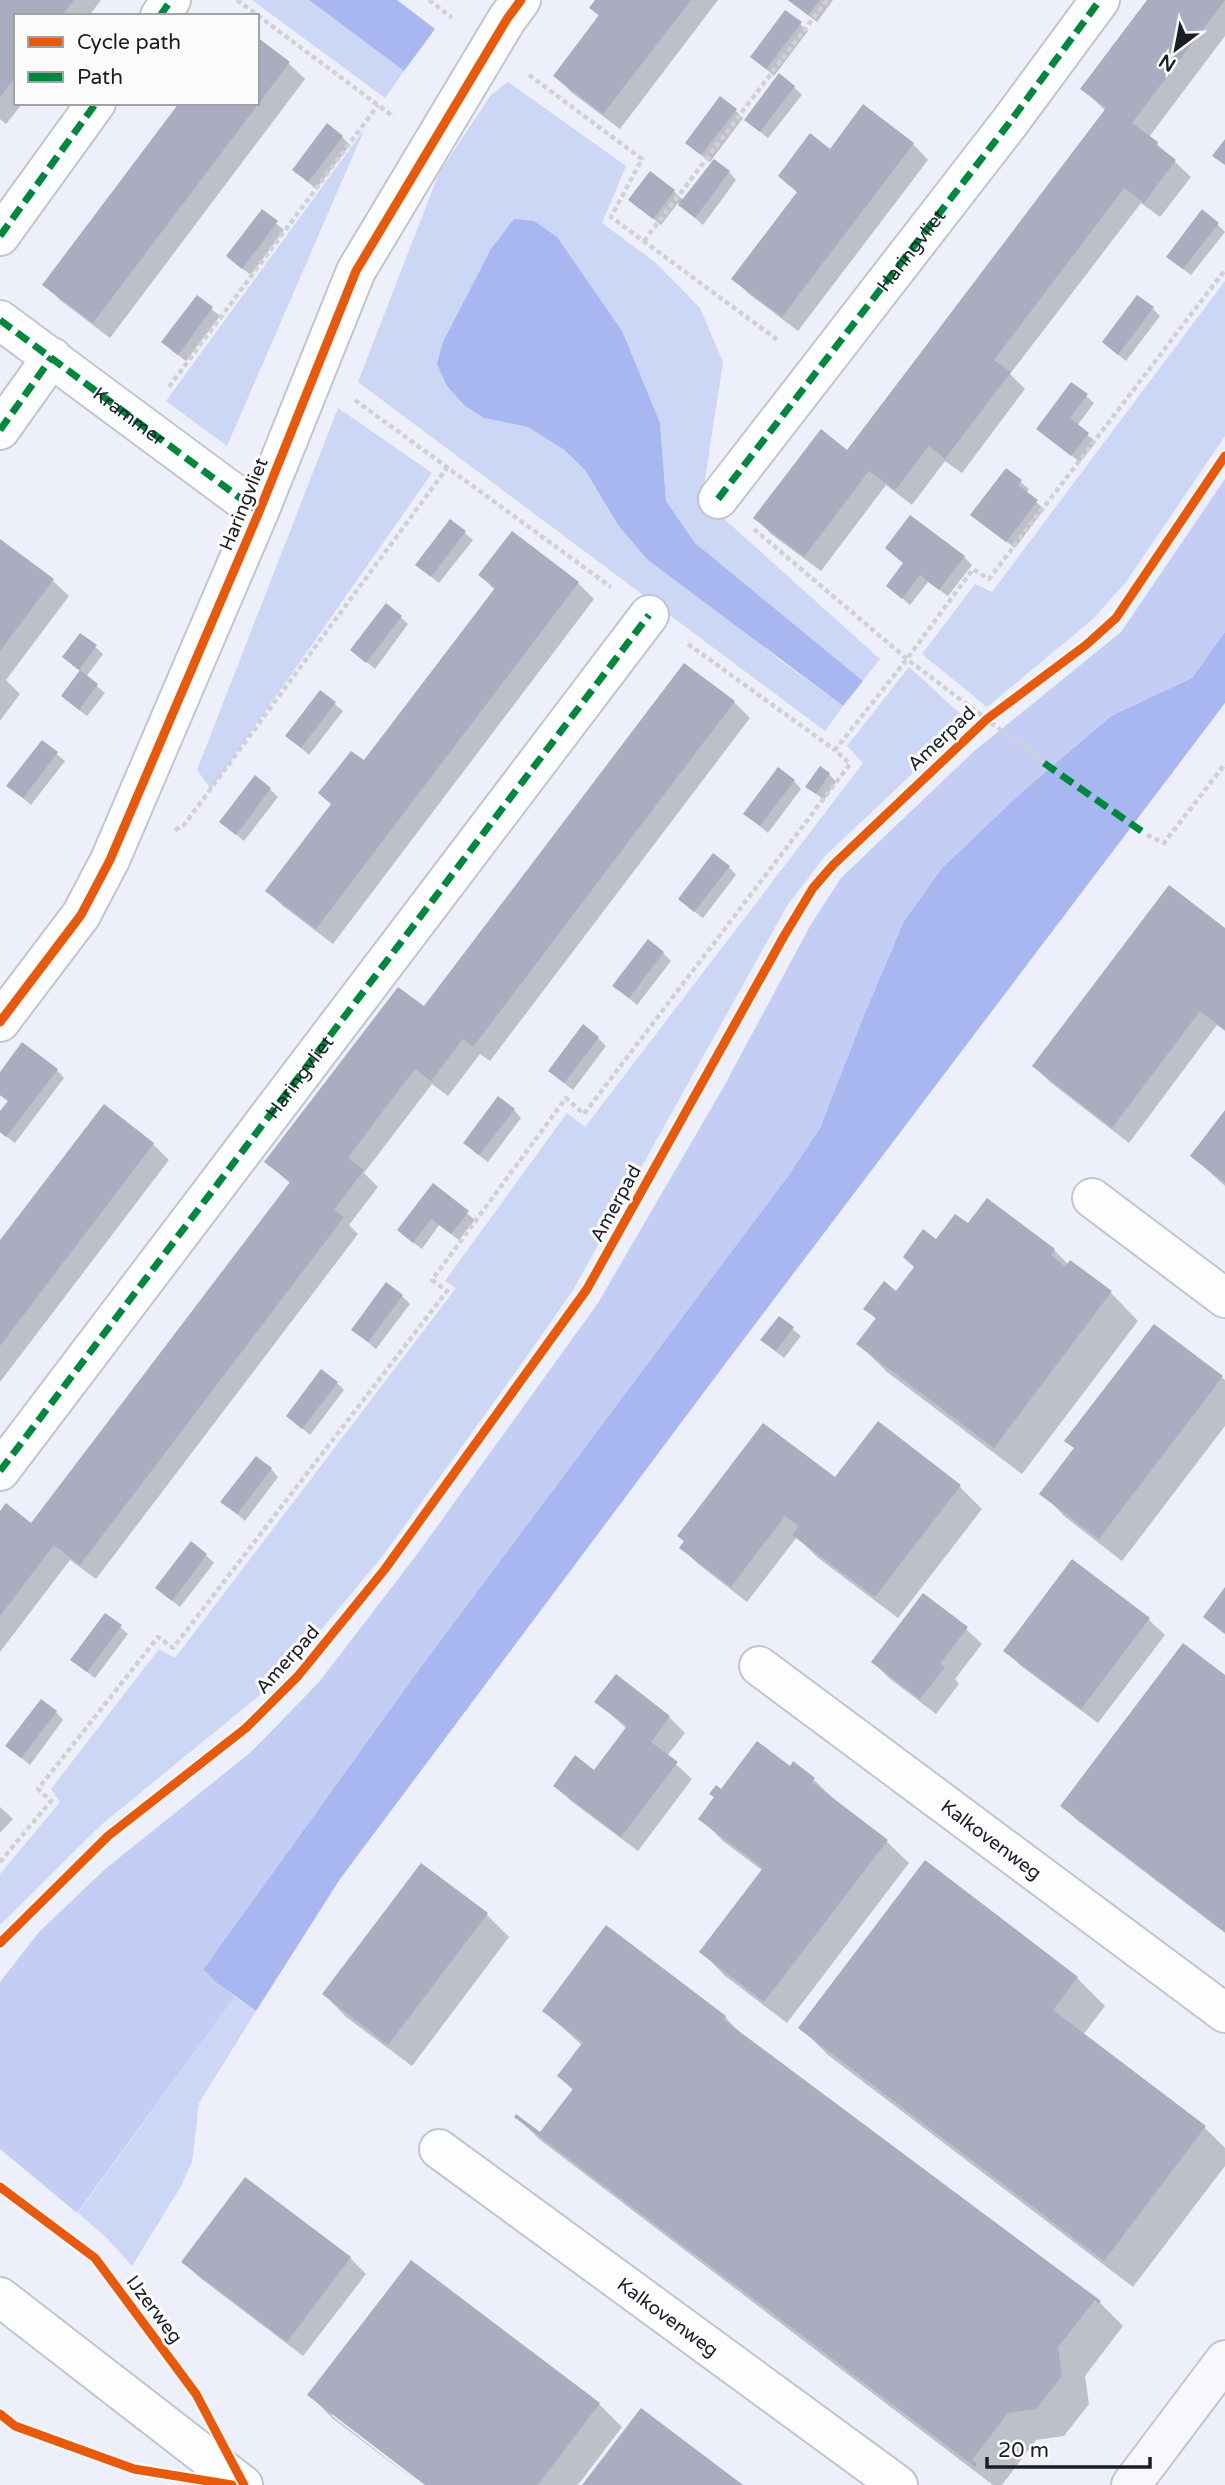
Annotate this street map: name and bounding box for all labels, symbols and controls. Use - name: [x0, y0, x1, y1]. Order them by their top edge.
- legend: [14, 14, 259, 105]
- north arrow: [1141, 14, 1211, 84]
- text: Cycle path: [77, 30, 181, 55]
- text: N: [1155, 49, 1180, 76]
- text: Path: [77, 65, 123, 90]
- street label: Haringvliet: [873, 205, 950, 296]
- street label: Krammer: [89, 383, 169, 451]
- street label: Haringvliet: [215, 455, 273, 554]
- street label: Amerpad: [903, 702, 980, 775]
- street label: Haringvliet: [261, 1031, 338, 1123]
- street label: Amerpad: [586, 1161, 646, 1246]
- street label: Amerpad: [251, 1621, 324, 1698]
- street label: Kalkovenweg: [936, 1795, 1046, 1885]
- street label: IJzerweg: [122, 2271, 187, 2348]
- street label: Kalkovenweg: [613, 2273, 722, 2362]
- scale bar: [987, 2426, 1150, 2470]
- text: 20 m: [998, 2438, 1049, 2463]

